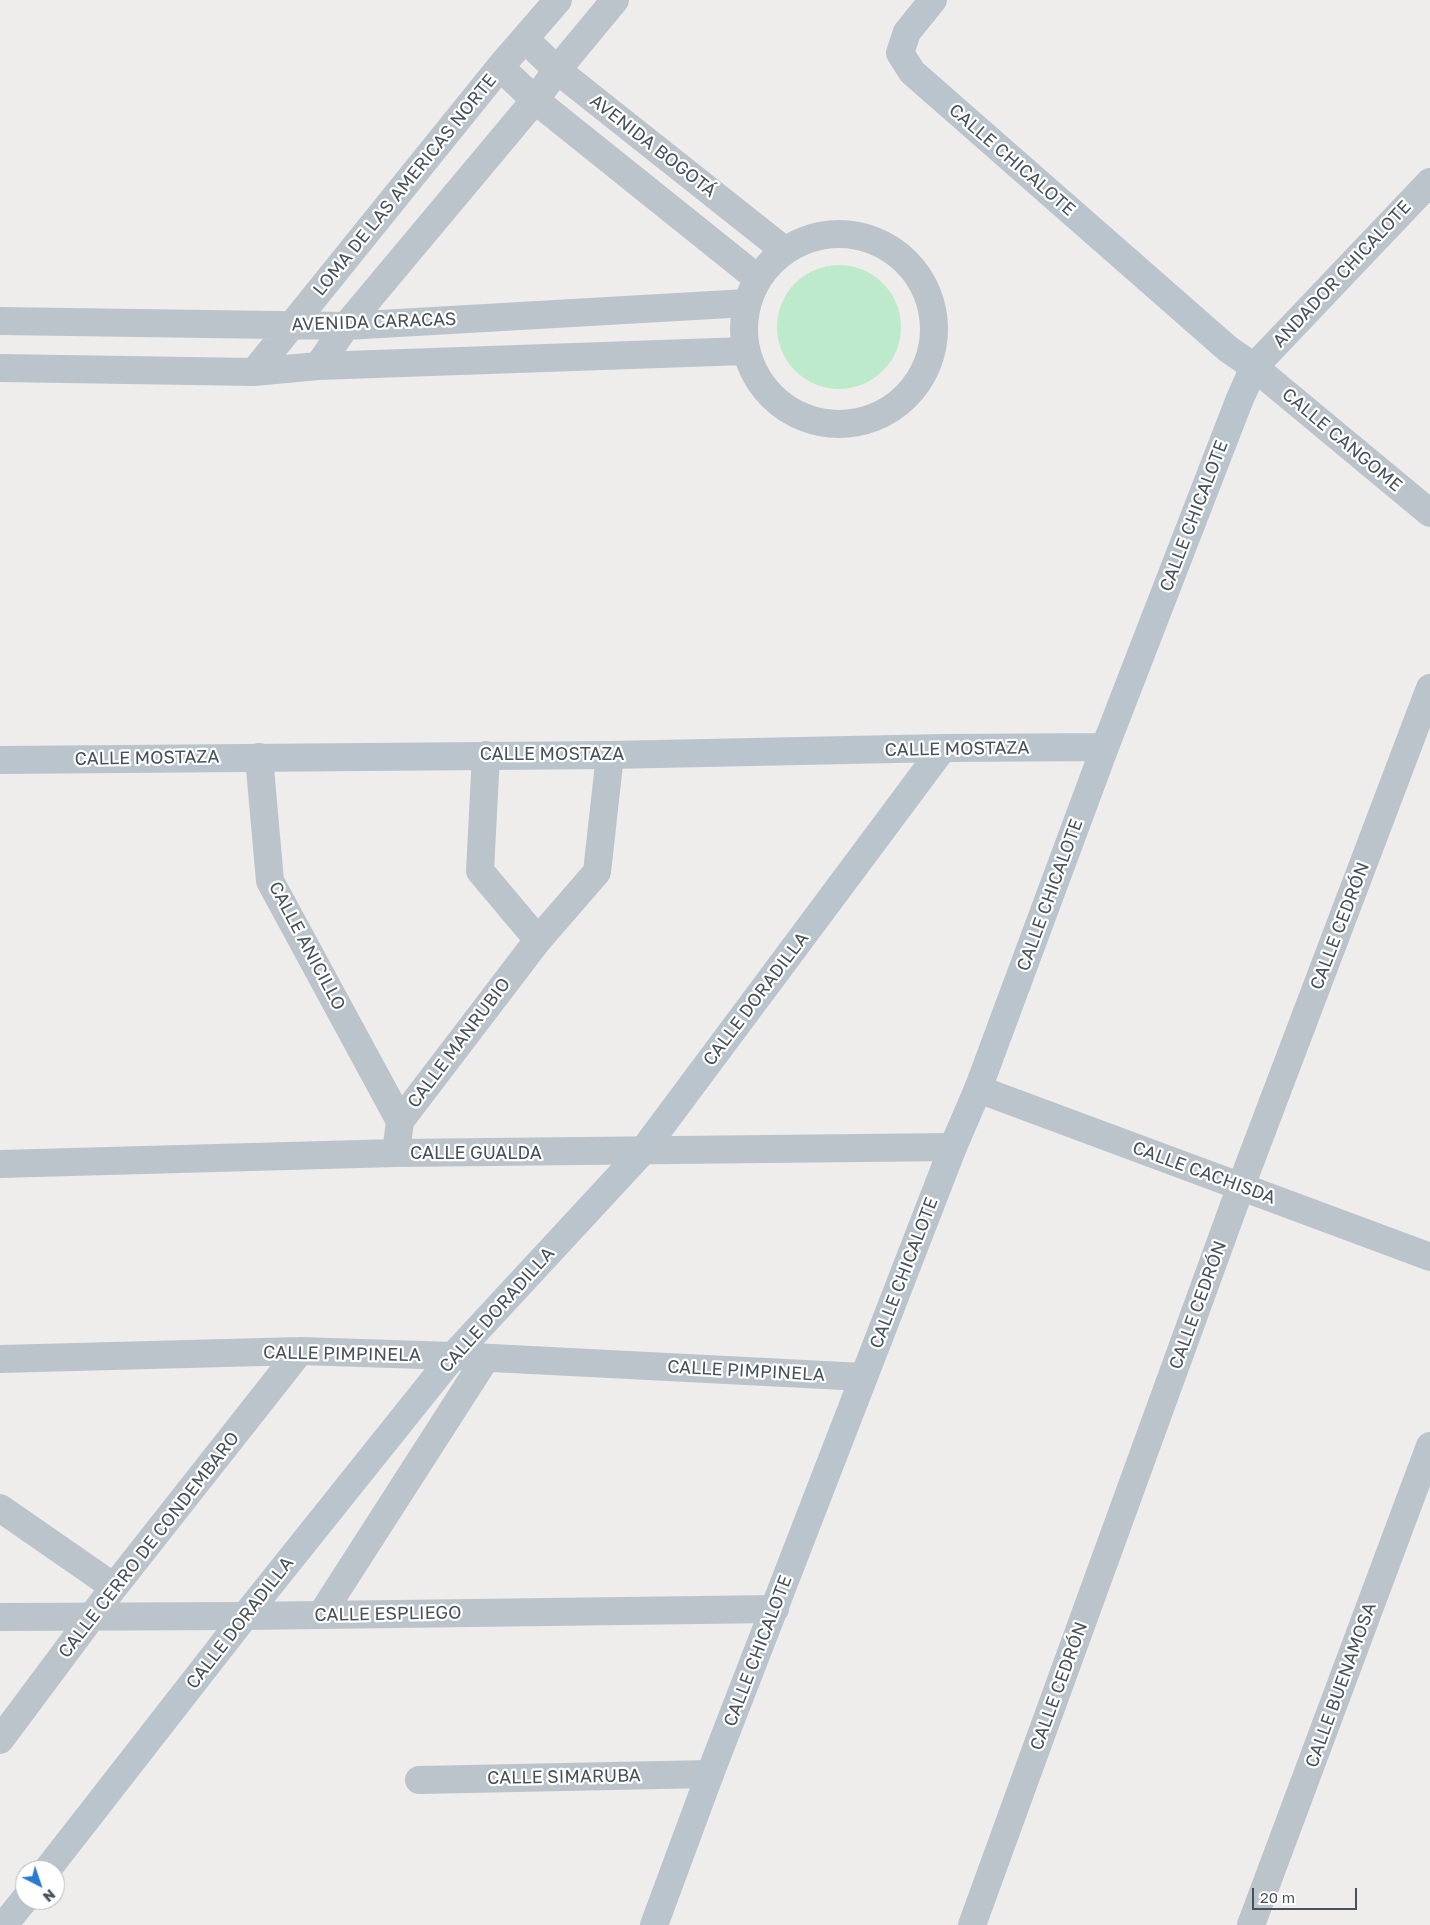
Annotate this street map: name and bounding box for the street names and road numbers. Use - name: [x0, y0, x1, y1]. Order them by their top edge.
- street label: LOMA DE LAS AMERICAS NORTE: [309, 70, 501, 300]
- street label: AVENIDA BOGOTÁ: [586, 90, 720, 202]
- street label: CALLE CHICALOTE: [945, 99, 1079, 221]
- street label: ANDADOR CHICALOTE: [1268, 196, 1416, 352]
- street label: AVENIDA CARACAS: [291, 308, 457, 336]
- street label: CALLE CANGOME: [1278, 384, 1406, 496]
- street label: CALLE CHICALOTE: [1155, 437, 1233, 595]
- street label: CALLE MOSTAZA: [884, 737, 1030, 761]
- street label: CALLE MOSTAZA: [480, 743, 624, 765]
- street label: CALLE MOSTAZA: [74, 746, 220, 770]
- street label: CALLE CHICALOTE: [1012, 816, 1088, 974]
- street label: CALLE CEDRÓN: [1306, 859, 1374, 993]
- street label: CALLE ANICILLO: [264, 878, 350, 1014]
- street label: CALLE DORADILLA: [699, 928, 813, 1070]
- street label: CALLE MANRUBIO: [403, 974, 515, 1112]
- street label: CALLE CACHISDA: [1129, 1137, 1279, 1209]
- street label: CALLE GUALDA: [410, 1142, 542, 1164]
- street label: CALLE CHICALOTE: [865, 1194, 943, 1352]
- street label: CALLE CEDRÓN: [1165, 1238, 1231, 1372]
- street label: CALLE DORADILLA: [435, 1243, 559, 1377]
- street label: CALLE PIMPINELA: [263, 1342, 421, 1366]
- street label: CALLE PIMPINELA: [667, 1356, 825, 1386]
- street label: CALLE CERRO DE CONDEMBARO: [54, 1428, 244, 1662]
- street label: CALLE DORADILLA: [182, 1553, 298, 1693]
- street label: CALLE CHICALOTE: [719, 1572, 797, 1730]
- street label: CALLE BUENAMOSA: [1301, 1600, 1381, 1770]
- street label: CALLE ESPLIEGO: [314, 1602, 462, 1626]
- street label: CALLE CEDRÓN: [1026, 1619, 1092, 1753]
- street label: CALLE SIMARUBA: [487, 1765, 641, 1789]

